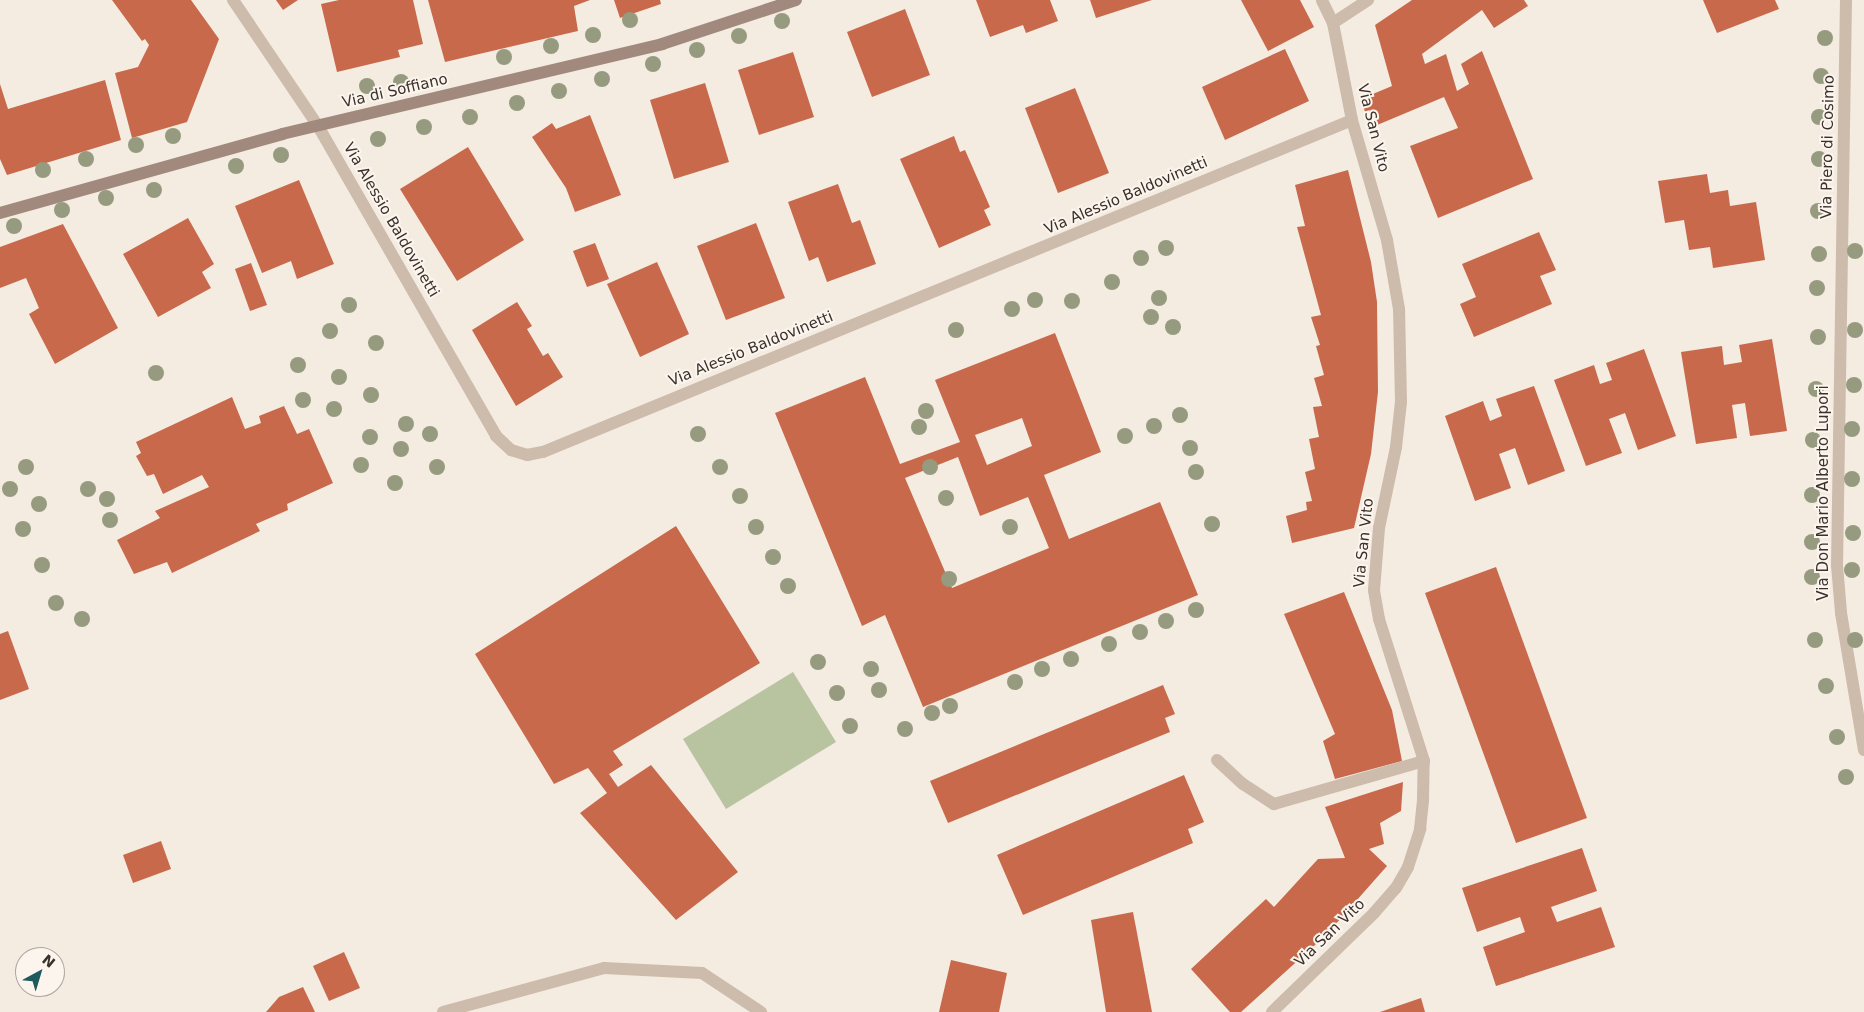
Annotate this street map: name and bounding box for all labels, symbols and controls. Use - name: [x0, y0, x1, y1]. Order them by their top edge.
- street label: Via di Soffiano: [341, 70, 449, 112]
- street label: Via Piero di Cosimo: [1818, 75, 1838, 219]
- street label: Via San Vito: [1353, 82, 1393, 174]
- street label: Via Alessio Baldovinetti: [339, 139, 443, 301]
- street label: Via Alessio Baldovinetti: [1042, 153, 1210, 239]
- street label: Via Alessio Baldovinetti: [666, 308, 836, 390]
- street label: Via Don Mario Alberto Lupori: [1815, 385, 1833, 601]
- street label: Via San Vito: [1350, 497, 1378, 589]
- street label: Via San Vito: [1291, 895, 1369, 971]
- north arrow: [15, 947, 65, 997]
- text: N: [39, 951, 58, 971]

